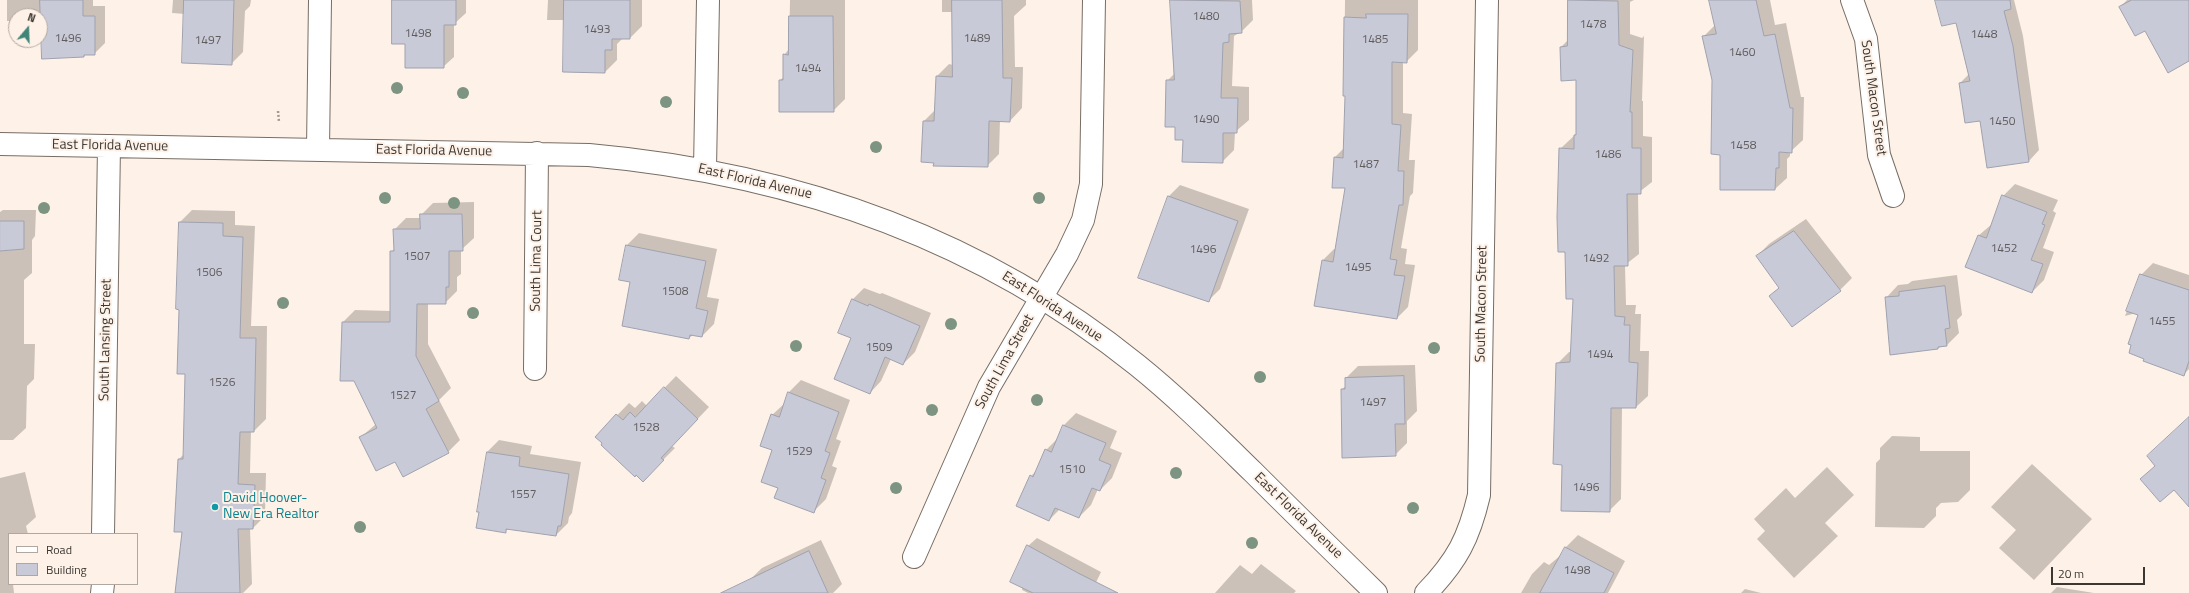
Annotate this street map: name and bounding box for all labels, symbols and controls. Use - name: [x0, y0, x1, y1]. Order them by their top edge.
- north arrow: [8, 8, 48, 48]
- text: N: [25, 9, 38, 26]
- house number: 1480: [1193, 10, 1219, 24]
- house number: 1478: [1580, 18, 1606, 32]
- house number: 1493: [584, 23, 610, 37]
- house number: 1498: [405, 27, 431, 41]
- house number: 1448: [1971, 28, 1997, 42]
- house number: 1496: [55, 32, 81, 46]
- house number: 1489: [964, 32, 990, 46]
- house number: 1485: [1362, 33, 1388, 47]
- house number: 1497: [195, 34, 221, 48]
- street label: South Macon Street: [1857, 39, 1889, 157]
- house number: 1460: [1729, 46, 1755, 60]
- house number: 1494: [795, 62, 821, 76]
- house number: 1490: [1193, 113, 1219, 127]
- house number: 1450: [1989, 115, 2015, 129]
- street label: East Florida Avenue: [52, 137, 168, 155]
- house number: 1458: [1730, 139, 1756, 153]
- street label: East Florida Avenue: [376, 142, 492, 160]
- house number: 1486: [1595, 148, 1621, 162]
- house number: 1487: [1353, 158, 1379, 172]
- street label: East Florida Avenue: [696, 161, 814, 203]
- street label: South Lima Court: [528, 210, 546, 312]
- house number: 1452: [1991, 242, 2017, 256]
- house number: 1496: [1190, 243, 1216, 257]
- street label: South Macon Street: [1473, 245, 1491, 363]
- house number: 1507: [404, 250, 430, 264]
- house number: 1492: [1583, 252, 1609, 266]
- house number: 1495: [1345, 261, 1371, 275]
- house number: 1506: [196, 266, 222, 280]
- street label: East Florida Avenue: [999, 268, 1105, 346]
- street label: South Lansing Street: [97, 279, 115, 401]
- house number: 1508: [662, 285, 688, 299]
- street label: South Lima Street: [972, 312, 1038, 412]
- house number: 1455: [2149, 315, 2175, 329]
- house number: 1509: [866, 341, 892, 355]
- house number: 1494: [1587, 348, 1613, 362]
- house number: 1526: [209, 376, 235, 390]
- house number: 1527: [390, 389, 416, 403]
- house number: 1497: [1360, 396, 1386, 410]
- house number: 1528: [633, 421, 659, 435]
- house number: 1529: [786, 445, 812, 459]
- house number: 1510: [1059, 463, 1085, 477]
- street label: East Florida Avenue: [1250, 470, 1346, 562]
- house number: 1496: [1573, 481, 1599, 495]
- house number: 1557: [510, 488, 536, 502]
- place label: David Hoover- New Era Realtor: [223, 491, 319, 524]
- marker: David Hoover- New Era Realtor: [210, 502, 220, 512]
- legend: [8, 533, 138, 585]
- text: Road: [46, 540, 72, 559]
- scale bar: [2053, 559, 2147, 585]
- text: Building: [46, 560, 87, 579]
- house number: 1498: [1564, 564, 1590, 578]
- text: 20 m: [2058, 564, 2084, 583]

